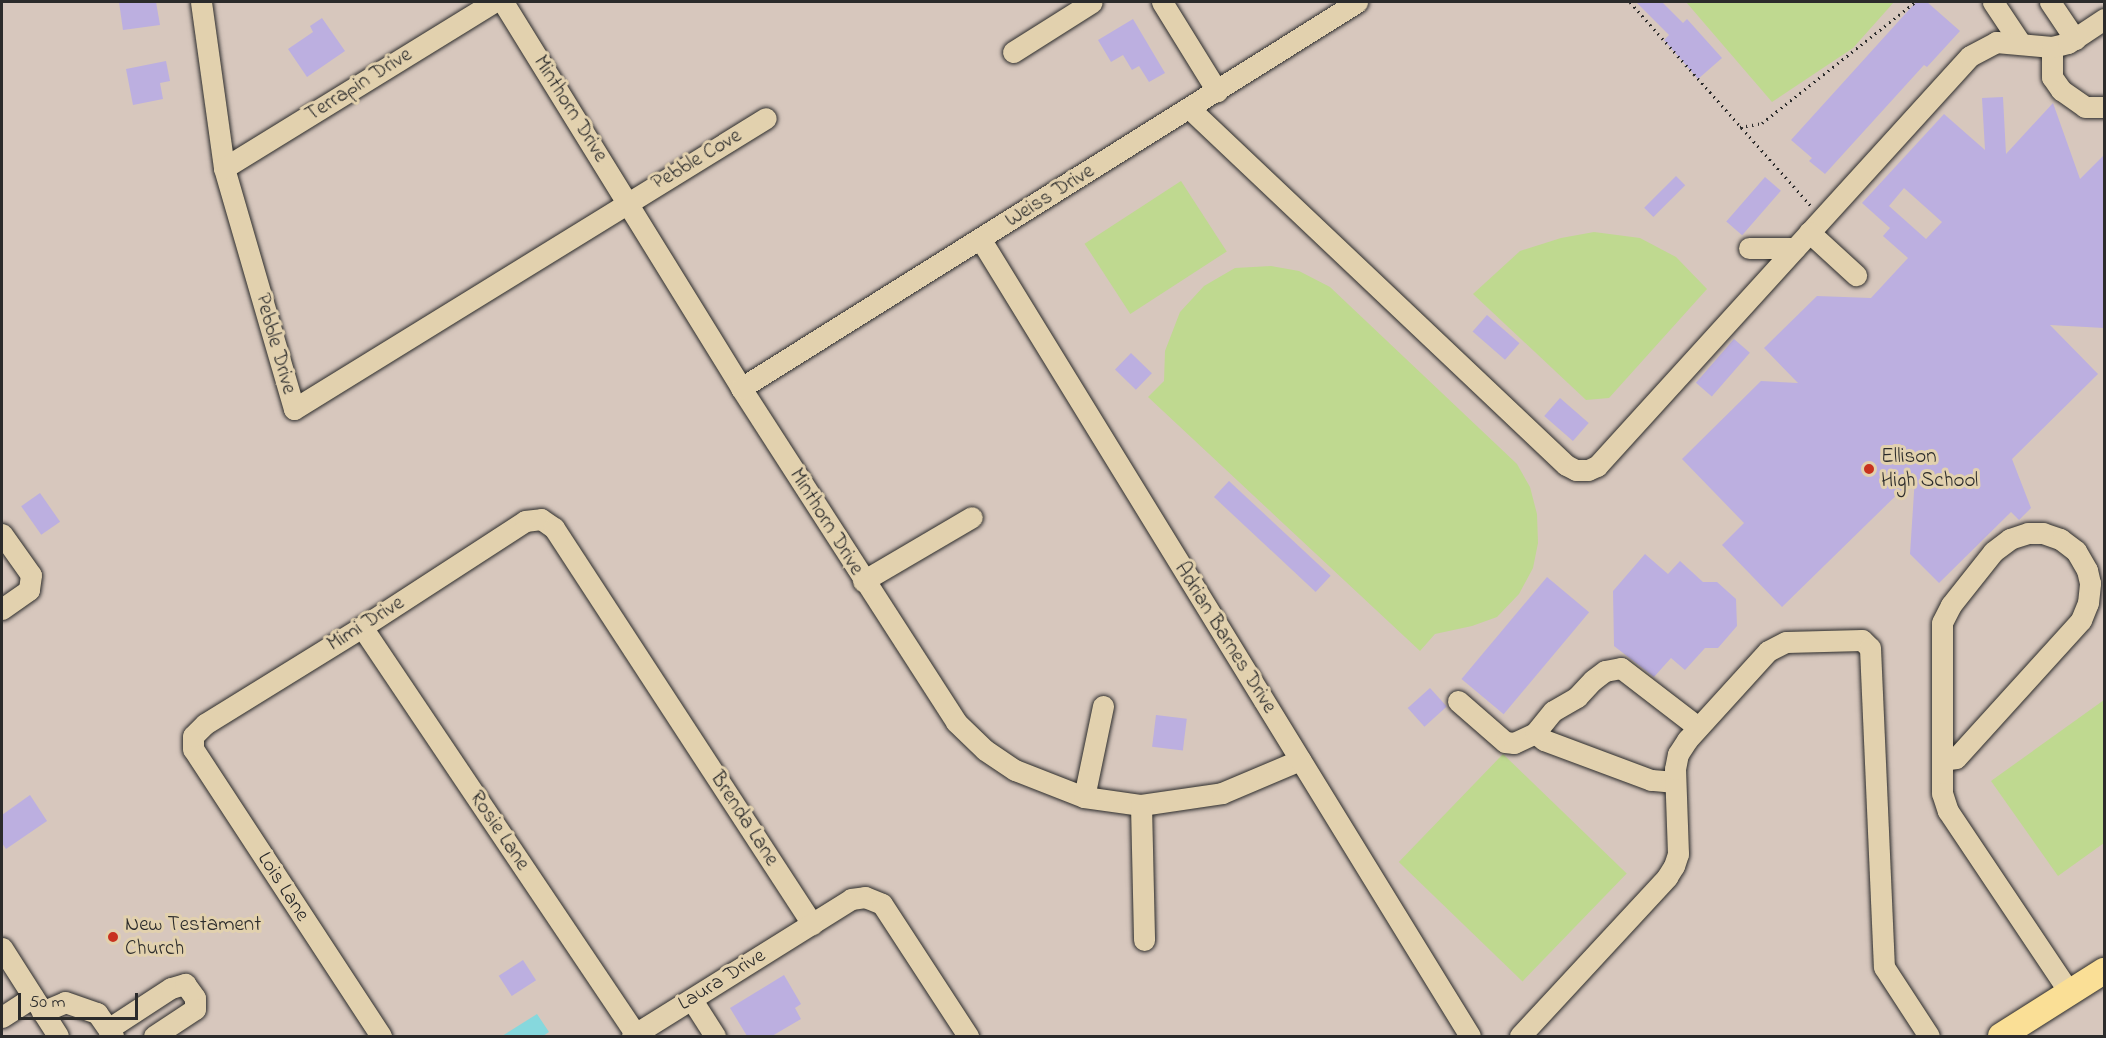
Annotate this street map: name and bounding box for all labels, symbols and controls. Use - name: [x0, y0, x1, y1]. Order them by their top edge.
- street label: Terrapin Drive: [301, 42, 417, 128]
- street label: Minthorn Drive: [527, 51, 613, 167]
- street label: Pebble Cove: [648, 123, 746, 197]
- street label: Weiss Drive: [1001, 159, 1099, 233]
- street label: Pebble Drive: [249, 291, 301, 397]
- place label: Ellison High School: [1881, 444, 1978, 494]
- marker: Ellison High School: [1862, 462, 1876, 476]
- street label: Minthorn Drive: [783, 464, 869, 580]
- street label: Adrian Barnes Drive: [1168, 558, 1282, 718]
- street label: Mimi Drive: [323, 591, 409, 657]
- street label: Brenda Lane: [704, 767, 784, 871]
- street label: Rosie Lane: [463, 786, 535, 876]
- street label: Lois Lane: [251, 848, 315, 926]
- place label: New Testament Church: [125, 912, 261, 962]
- marker: New Testament Church: [106, 930, 120, 944]
- street label: Laura Drive: [674, 943, 770, 1017]
- scale bar: [21, 981, 141, 1019]
- text: 50 m: [29, 990, 66, 1016]

